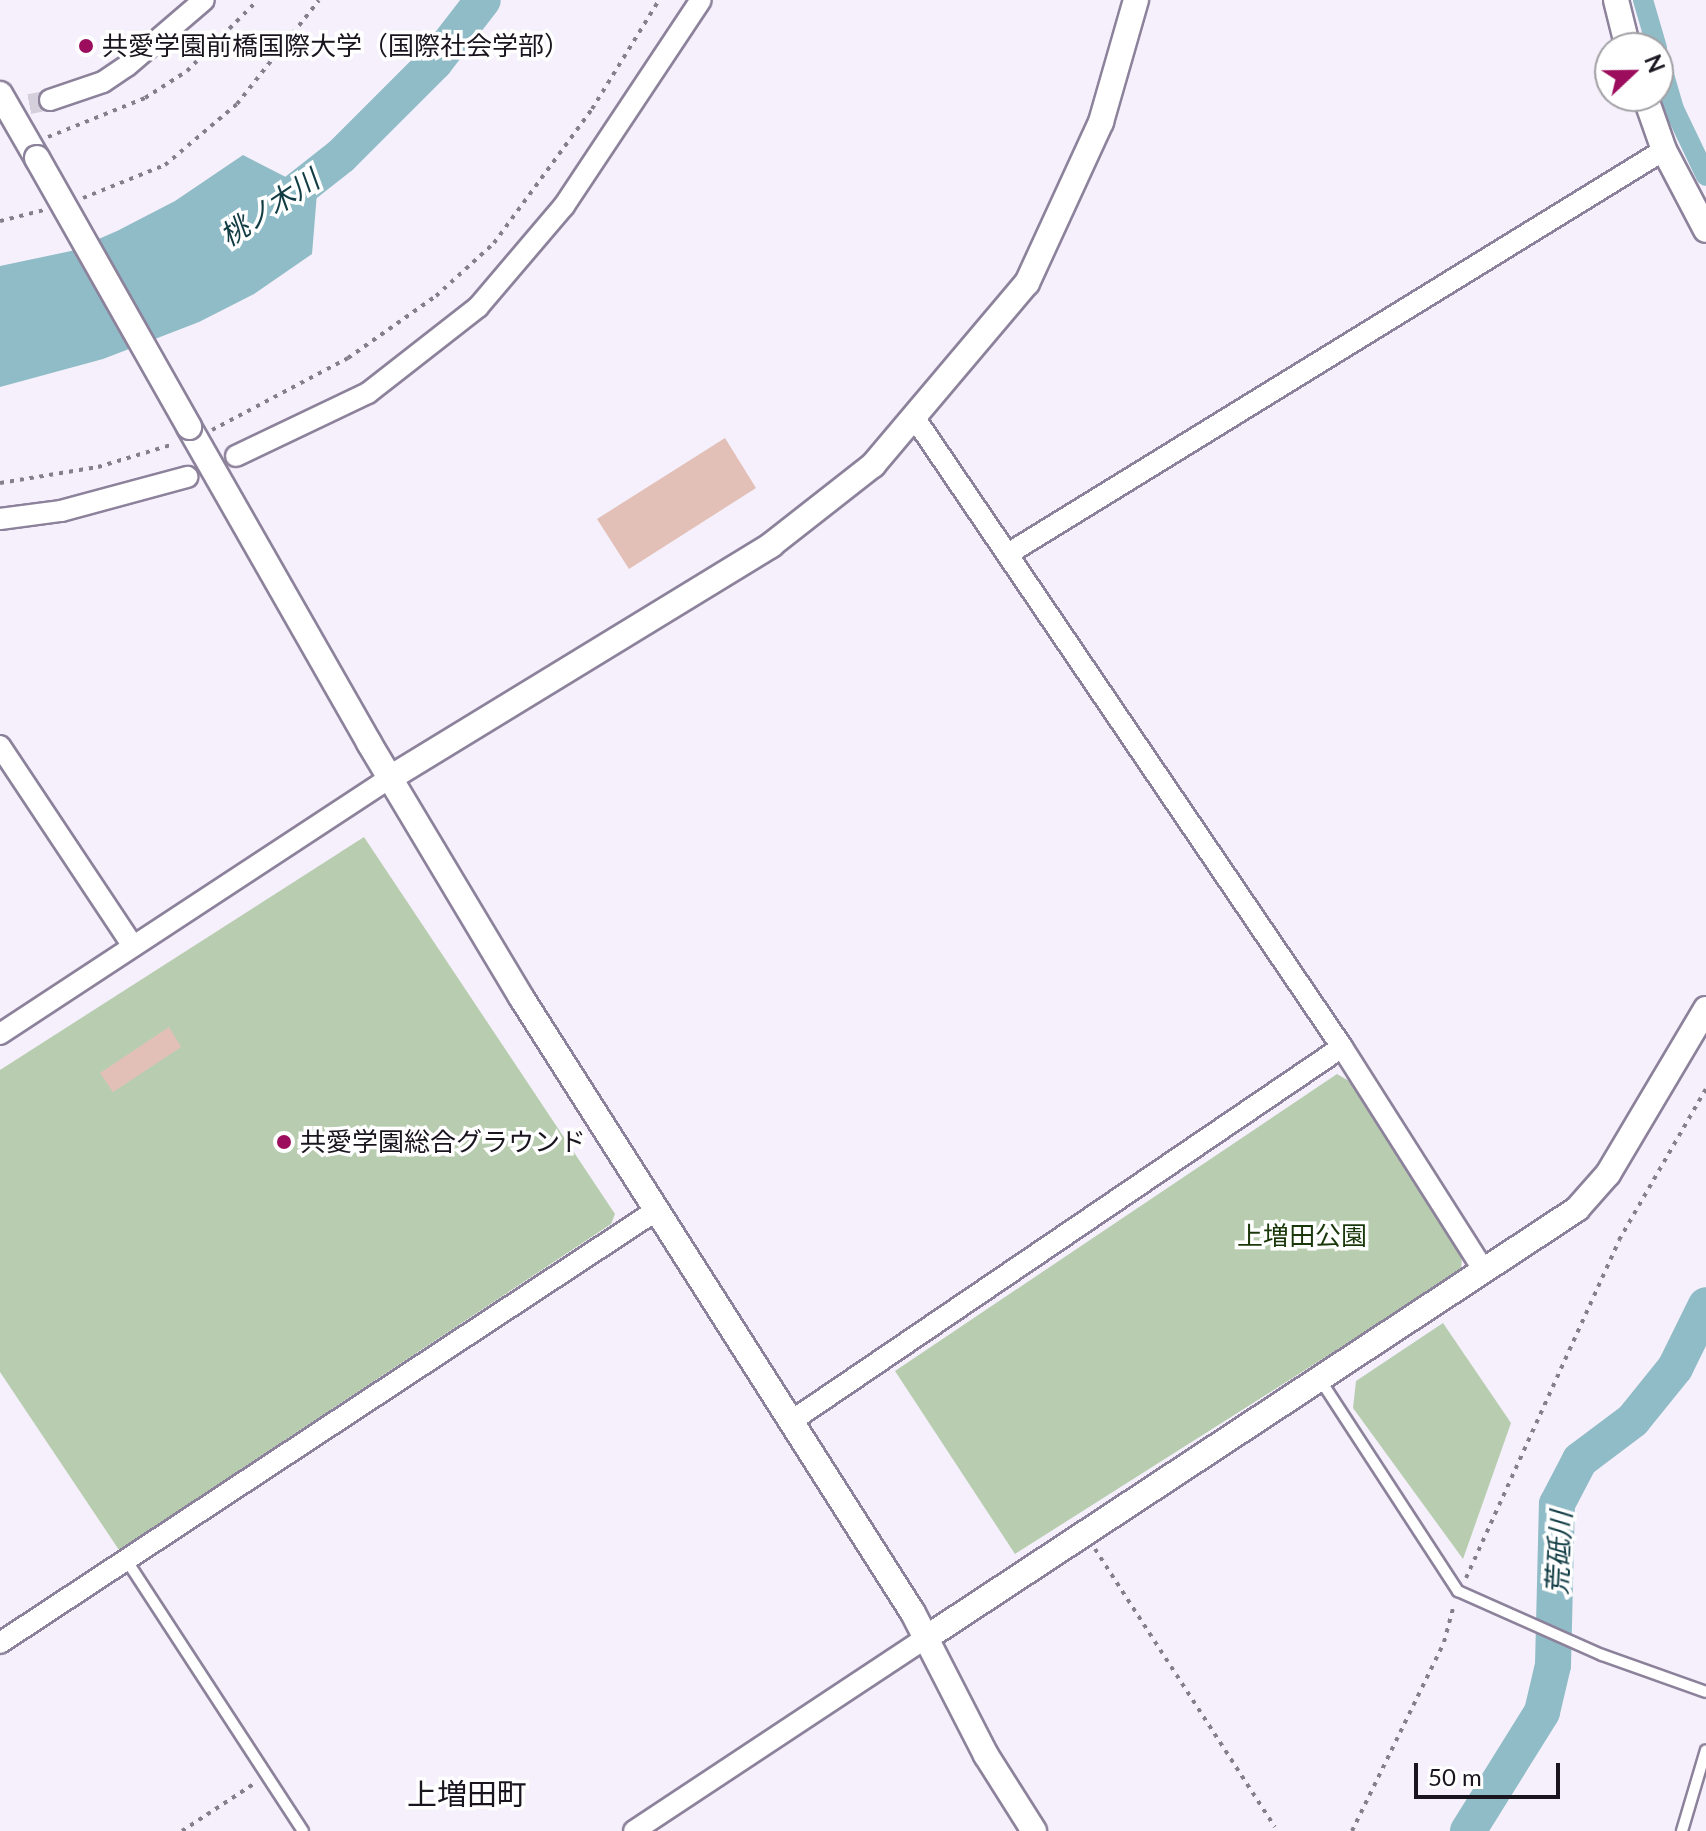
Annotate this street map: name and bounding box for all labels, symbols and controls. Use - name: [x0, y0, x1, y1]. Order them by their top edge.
- place label: 共愛学園前橋国際大学（国際社会学部）: [102, 30, 570, 62]
- north arrow: [1594, 32, 1674, 112]
- marker: 共愛学園前橋国際大学（国際社会学部）: [77, 37, 95, 55]
- text: N: [1639, 51, 1671, 76]
- water label: 桃ノ木川: [213, 162, 325, 252]
- place label: 共愛学園総合グラウンド: [300, 1126, 586, 1158]
- marker: 共愛学園総合グラウンド: [275, 1133, 293, 1151]
- park label: 上増田公園: [1237, 1220, 1367, 1252]
- water label: 荒砥川: [1539, 1510, 1577, 1596]
- scale bar: [1418, 1747, 1564, 1797]
- text: 50 m: [1428, 1762, 1482, 1791]
- district label: 上増田町: [407, 1775, 527, 1811]

